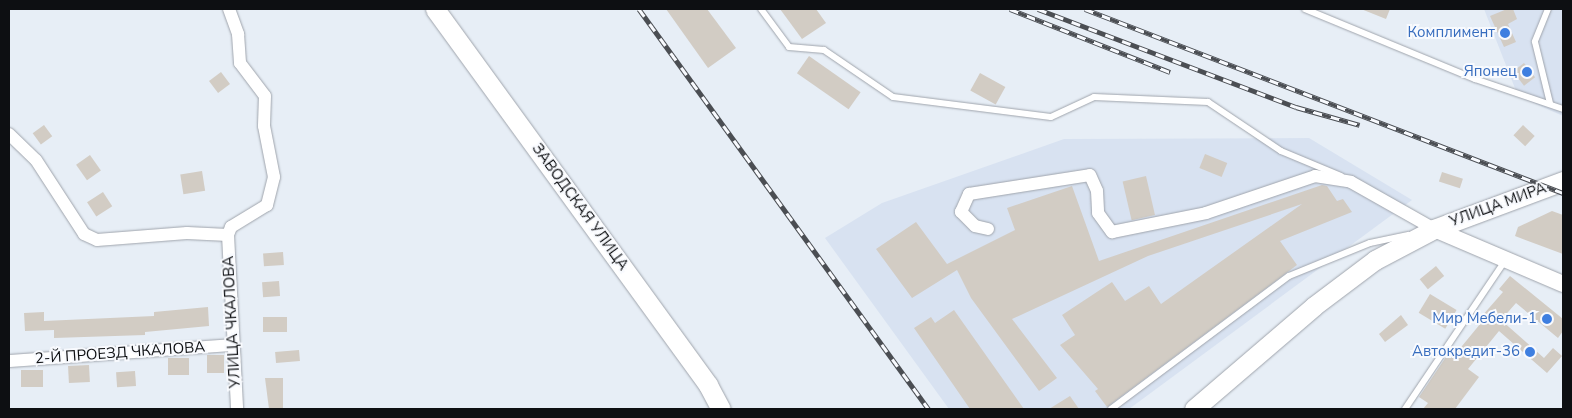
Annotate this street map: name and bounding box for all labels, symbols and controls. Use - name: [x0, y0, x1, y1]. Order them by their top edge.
- place label: Комплимент: [1407, 24, 1495, 42]
- marker: Комплимент: [1499, 27, 1511, 39]
- place label: Японец: [1464, 63, 1517, 81]
- marker: Японец: [1521, 66, 1533, 78]
- street label: ЗАВОДСКАЯ УЛИЦА: [528, 140, 632, 274]
- street label: УЛИЦА МИРА: [1447, 179, 1549, 231]
- street label: УЛИЦА ЧКАЛОВА: [220, 255, 244, 389]
- place label: Мир Мебели-1: [1432, 310, 1537, 328]
- marker: Мир Мебели-1: [1541, 313, 1553, 325]
- street label: 2-Й ПРОЕЗД ЧКАЛОВА: [34, 338, 206, 368]
- place label: Автокредит-36: [1412, 343, 1520, 361]
- marker: Автокредит-36: [1524, 346, 1536, 358]

